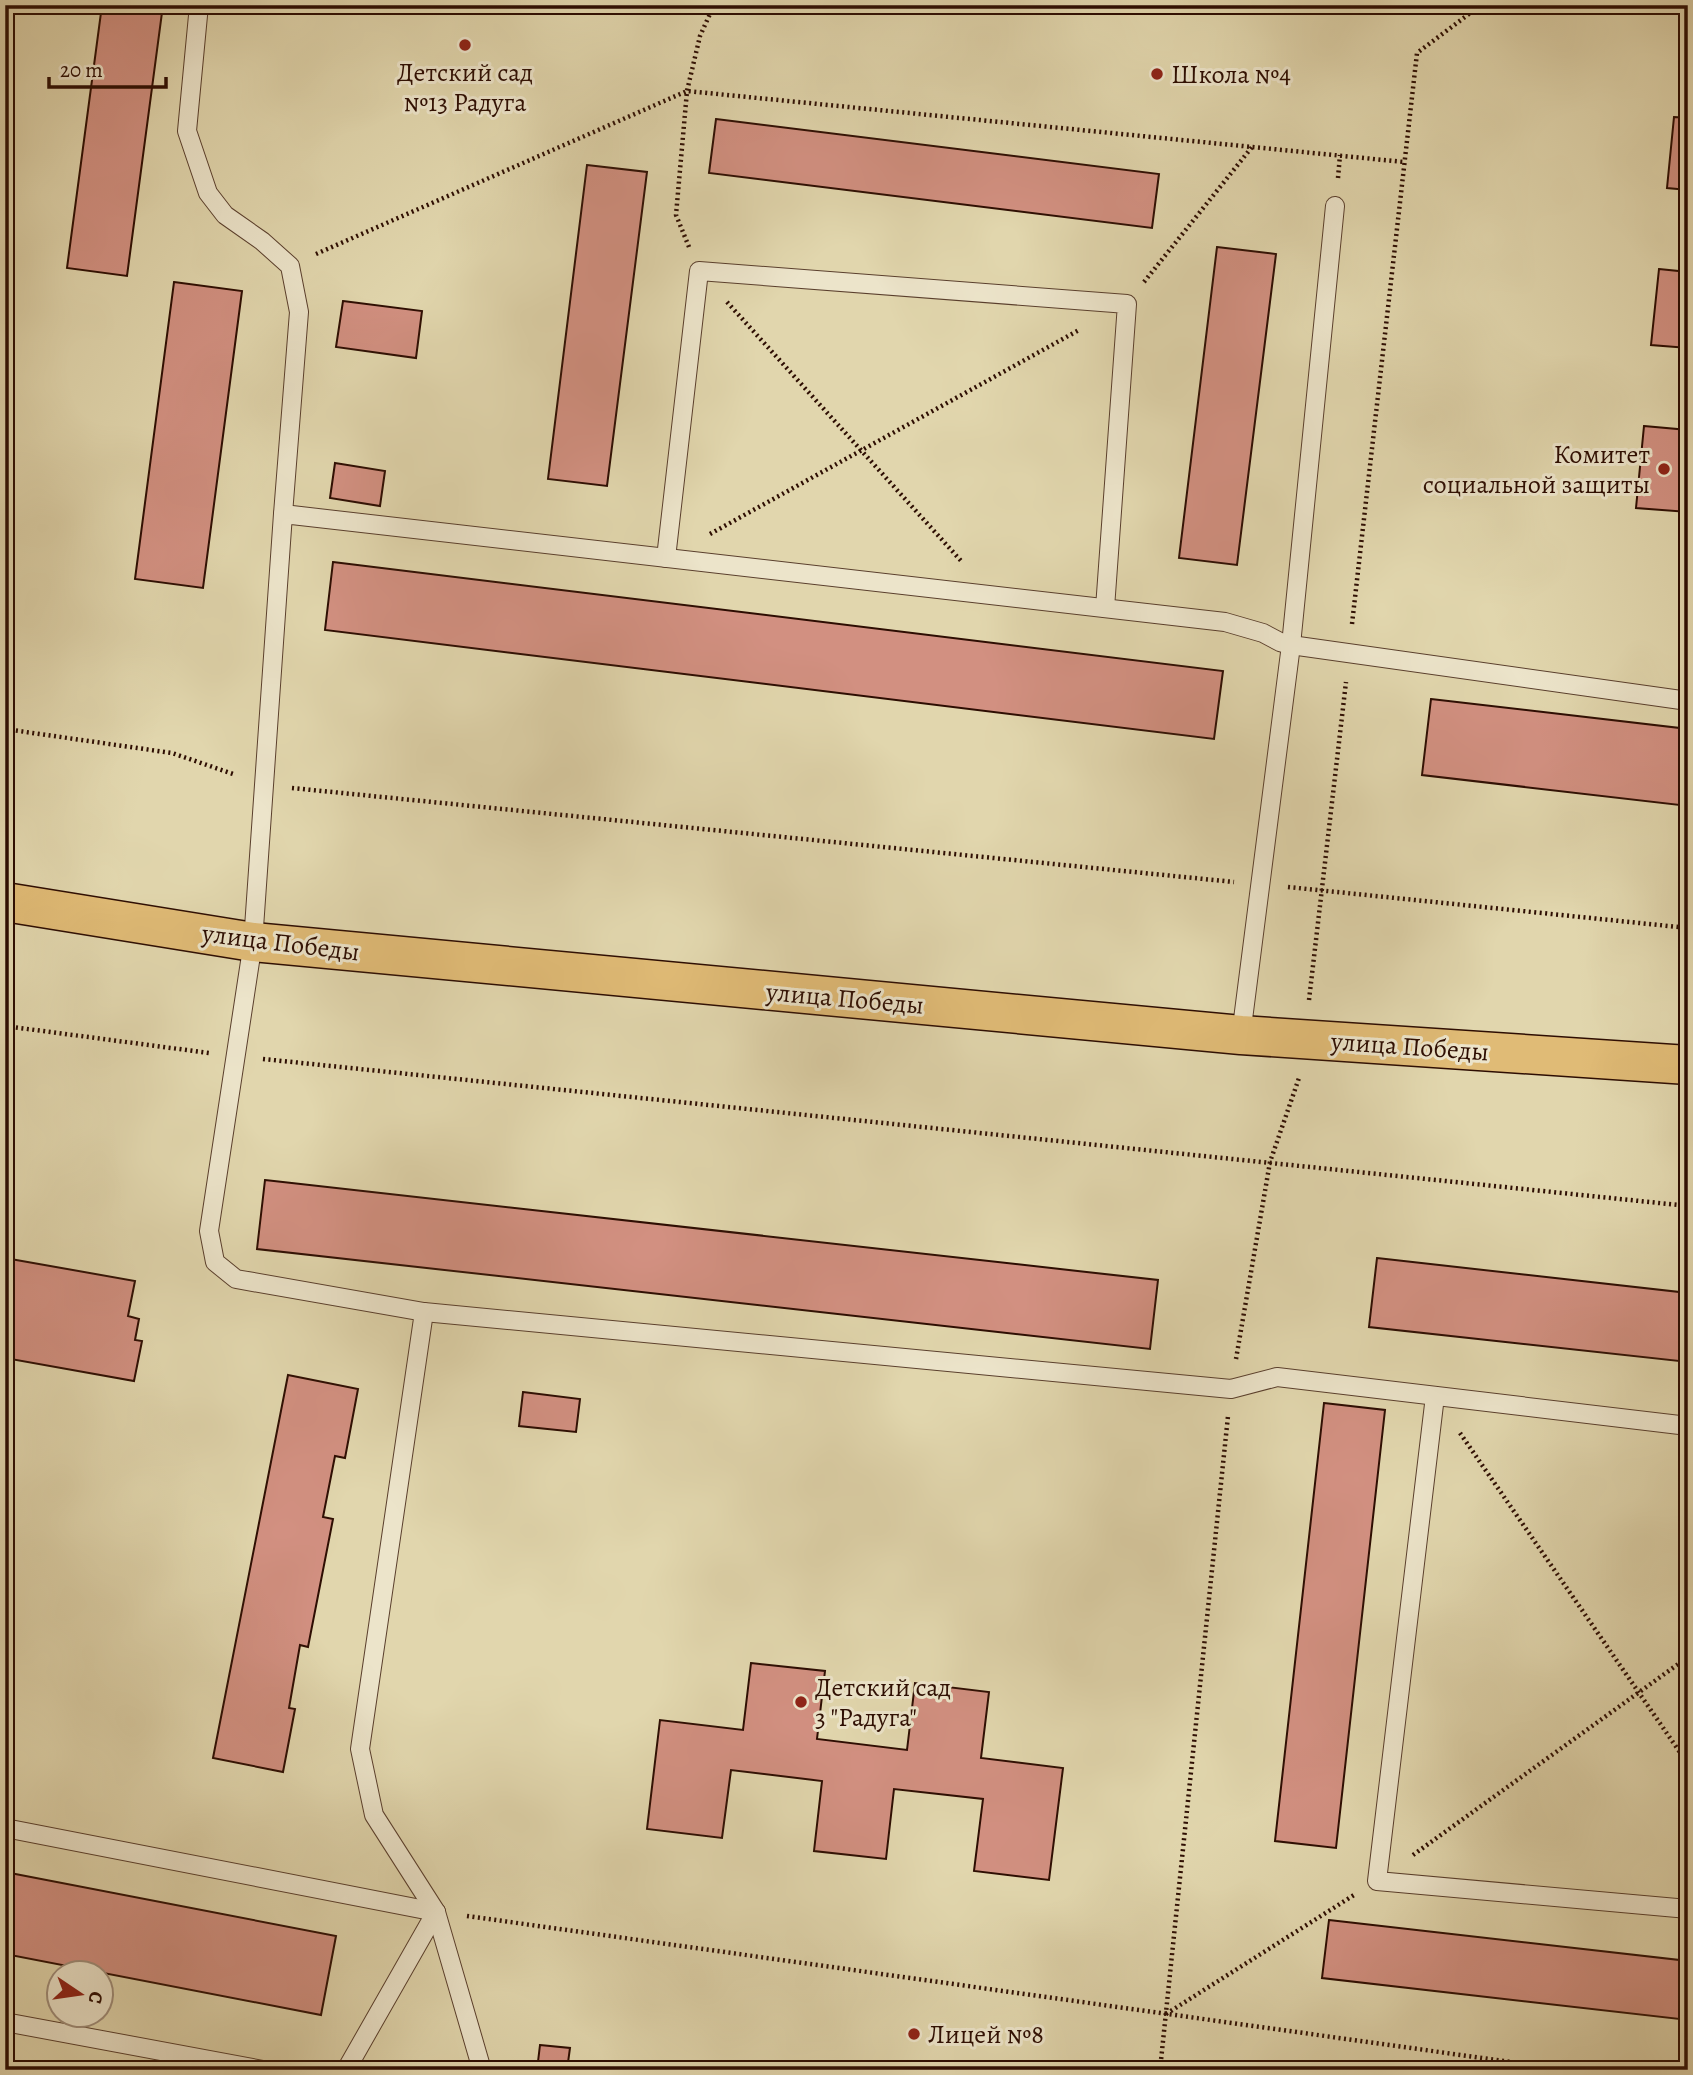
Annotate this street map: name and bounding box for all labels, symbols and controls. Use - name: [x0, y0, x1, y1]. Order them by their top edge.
- marker: Детский сад №13 Радуга: [457, 37, 473, 53]
- scale bar: [49, 46, 166, 90]
- place label: Детский сад №13 Радуга: [397, 55, 533, 120]
- text: 20 m: [60, 56, 103, 84]
- place label: Школа №4: [1171, 57, 1291, 92]
- marker: Школа №4: [1149, 66, 1165, 82]
- place label: Комитет социальной защиты: [1423, 437, 1650, 502]
- marker: Комитет социальной защиты: [1656, 461, 1672, 477]
- street label: улица Победы: [199, 915, 362, 970]
- street label: улица Победы: [764, 974, 925, 1023]
- street label: улица Победы: [1329, 1023, 1490, 1069]
- place label: Детский сад 3 "Радуга": [815, 1670, 951, 1735]
- marker: Детский сад 3 "Радуга": [793, 1694, 809, 1710]
- north arrow: [46, 1960, 116, 2030]
- text: С: [82, 1989, 110, 2006]
- place label: Лицей №8: [928, 2017, 1044, 2052]
- marker: Лицей №8: [906, 2026, 922, 2042]

